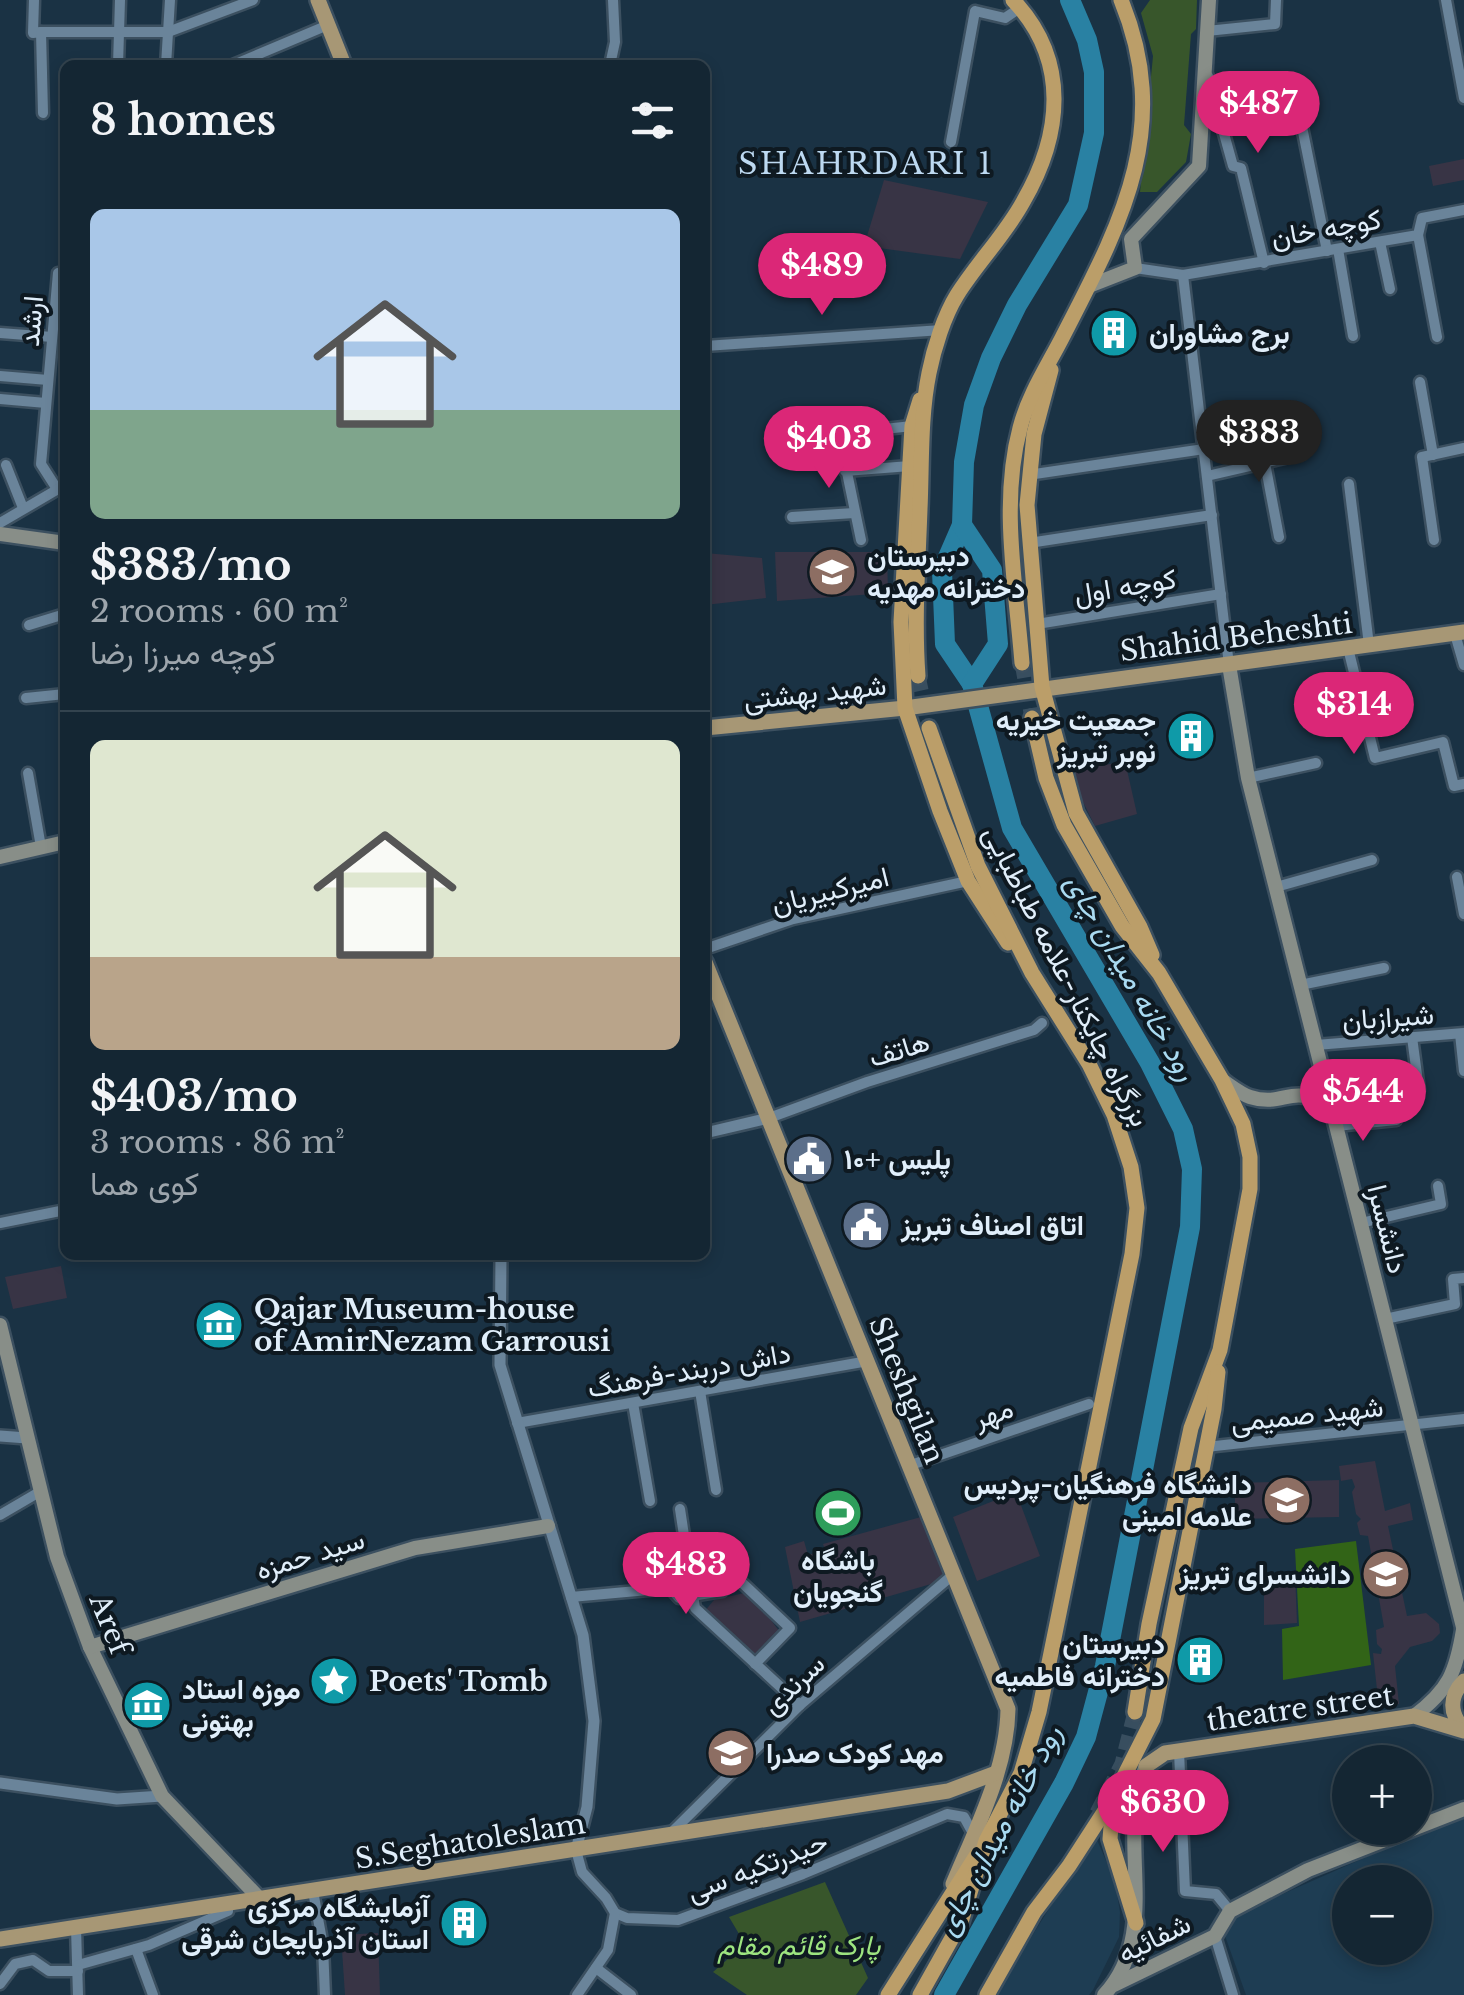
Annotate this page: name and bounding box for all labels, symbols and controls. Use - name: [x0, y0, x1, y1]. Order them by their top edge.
- pin: $487: [1199, 71, 1317, 156]
- text: $487: [1219, 83, 1297, 123]
- icon: filters: [625, 93, 680, 148]
- text: 8 homes: [90, 94, 276, 146]
- district label: SHAHRDARI 1: [738, 145, 994, 182]
- street label: کوچه خان: [1268, 202, 1384, 256]
- pin: $489: [763, 233, 881, 318]
- text: $489: [780, 245, 864, 285]
- icon: home: [295, 274, 475, 454]
- street label: ارشد: [12, 294, 51, 348]
- building icon: برج مشاوران: [1088, 307, 1140, 359]
- place label: برج مشاوران: [1149, 316, 1290, 352]
- pin: $383: [1200, 400, 1318, 485]
- pin: $403: [770, 406, 888, 491]
- text: $383: [1218, 412, 1300, 452]
- text: $403: [786, 418, 872, 458]
- text: $383/mo: [90, 539, 291, 591]
- place label: دبیرستان دخترانه مهدیه: [867, 539, 1025, 606]
- school or university icon: دبیرستان دخترانه مهدیه: [806, 546, 858, 598]
- street label: کوچه اول: [1071, 561, 1179, 613]
- text: 2 rooms · 60 m²: [90, 591, 348, 631]
- street label: Shahid Beheshti: [1118, 606, 1354, 669]
- text: کوچه میرزا رضا: [90, 633, 276, 673]
- street label: شهید بهشتى: [742, 668, 888, 717]
- pin: $314: [1295, 672, 1413, 757]
- text: $314: [1316, 684, 1392, 724]
- place label: جمعیت خیریه نوبر تبریز: [996, 703, 1156, 770]
- building icon: جمعیت خیریه نوبر تبریز: [1165, 710, 1217, 762]
- icon: home: [295, 805, 475, 985]
- street label: بزرگراه چایکنار-علامه طباطبایی: [974, 820, 1158, 1133]
- street label: امیرکبیریان: [768, 859, 892, 922]
- water label: رود خانه میدان چای: [1055, 866, 1206, 1088]
- street label: شیرازبان: [1341, 997, 1435, 1038]
- street label: هاتف: [865, 1024, 934, 1075]
- pin: $544: [1304, 1059, 1422, 1144]
- text: $403/mo: [90, 1070, 298, 1122]
- text: $544: [1322, 1071, 1404, 1111]
- text: 3 rooms · 86 m²: [90, 1122, 345, 1162]
- public building icon: پلیس +۱۰: [783, 1133, 835, 1185]
- place label: پلیس +۱۰: [844, 1142, 951, 1179]
- text: کوی هما: [90, 1164, 199, 1204]
- street label: دانشسرا: [1360, 1181, 1415, 1277]
- public building icon: اتاق اصناف تبریز: [840, 1199, 892, 1251]
- place label: اتاق اصناف تبریز: [900, 1208, 1084, 1243]
- place label: Qajar Museum-house of AmirNezam Garrousi: [254, 1292, 610, 1359]
- museum icon: Qajar Museum-house of AmirNezam Garrousi: [193, 1299, 245, 1351]
- street label: Sheshgilan: [861, 1312, 952, 1469]
- street label: داش دربند-فرهنگ: [585, 1335, 793, 1406]
- street label: شهید صمیمی: [1229, 1389, 1385, 1440]
- street label: مهر: [968, 1390, 1018, 1437]
- place label: دانشگاه فرهنگیان-پردیس علامه امینی: [964, 1467, 1252, 1534]
- school or university icon: دانشگاه فرهنگیان-پردیس علامه امینی: [1261, 1474, 1313, 1526]
- sports icon: باشگاه گنجویان: [812, 1487, 864, 1539]
- street label: سید حمزه: [252, 1521, 369, 1588]
- pin: $483: [627, 1532, 745, 1617]
- place label: باشگاه گنجویان: [793, 1543, 883, 1610]
- text: $483: [645, 1544, 727, 1584]
- school or university icon: دانشسرای تبریز: [1360, 1548, 1412, 1600]
- place label: دانشسرای تبریز: [1178, 1557, 1351, 1592]
- street label: Aref: [81, 1588, 139, 1663]
- place label: دبیرستان دخترانه فاطمیه: [995, 1627, 1165, 1694]
- building icon: دبیرستان دخترانه فاطمیه: [1174, 1634, 1226, 1686]
- street label: سرندی: [754, 1646, 832, 1722]
- place icon: Poets' Tomb: [308, 1655, 360, 1707]
- place label: Poets' Tomb: [369, 1664, 548, 1699]
- place label: موزه استاد بهتونی: [182, 1672, 301, 1739]
- street label: theatre street: [1204, 1678, 1396, 1739]
- museum icon: موزه استاد بهتونی: [121, 1679, 173, 1731]
- water label: رود خانه میدان چای: [927, 1718, 1071, 1942]
- school or university icon: مهد کودک صدرا: [705, 1727, 757, 1779]
- place label: مهد کودک صدرا: [766, 1736, 944, 1771]
- map controls: [1332, 1745, 1432, 1965]
- button: +: [1332, 1745, 1432, 1845]
- pin: $630: [1104, 1770, 1222, 1855]
- text: $630: [1120, 1782, 1206, 1822]
- street label: S.Seghatoleslam: [352, 1806, 588, 1877]
- street label: حیدرتکیه سی: [682, 1824, 833, 1909]
- button: −: [1332, 1865, 1432, 1965]
- place label: آزمایشگاه مرکزی استان آذربایجان شرقی: [181, 1890, 431, 1957]
- building icon: آزمایشگاه مرکزی استان آذربایجان شرقی: [438, 1897, 490, 1949]
- street label: شفائیه: [1112, 1906, 1196, 1971]
- park label: پارک قائم مقام: [717, 1928, 881, 1964]

